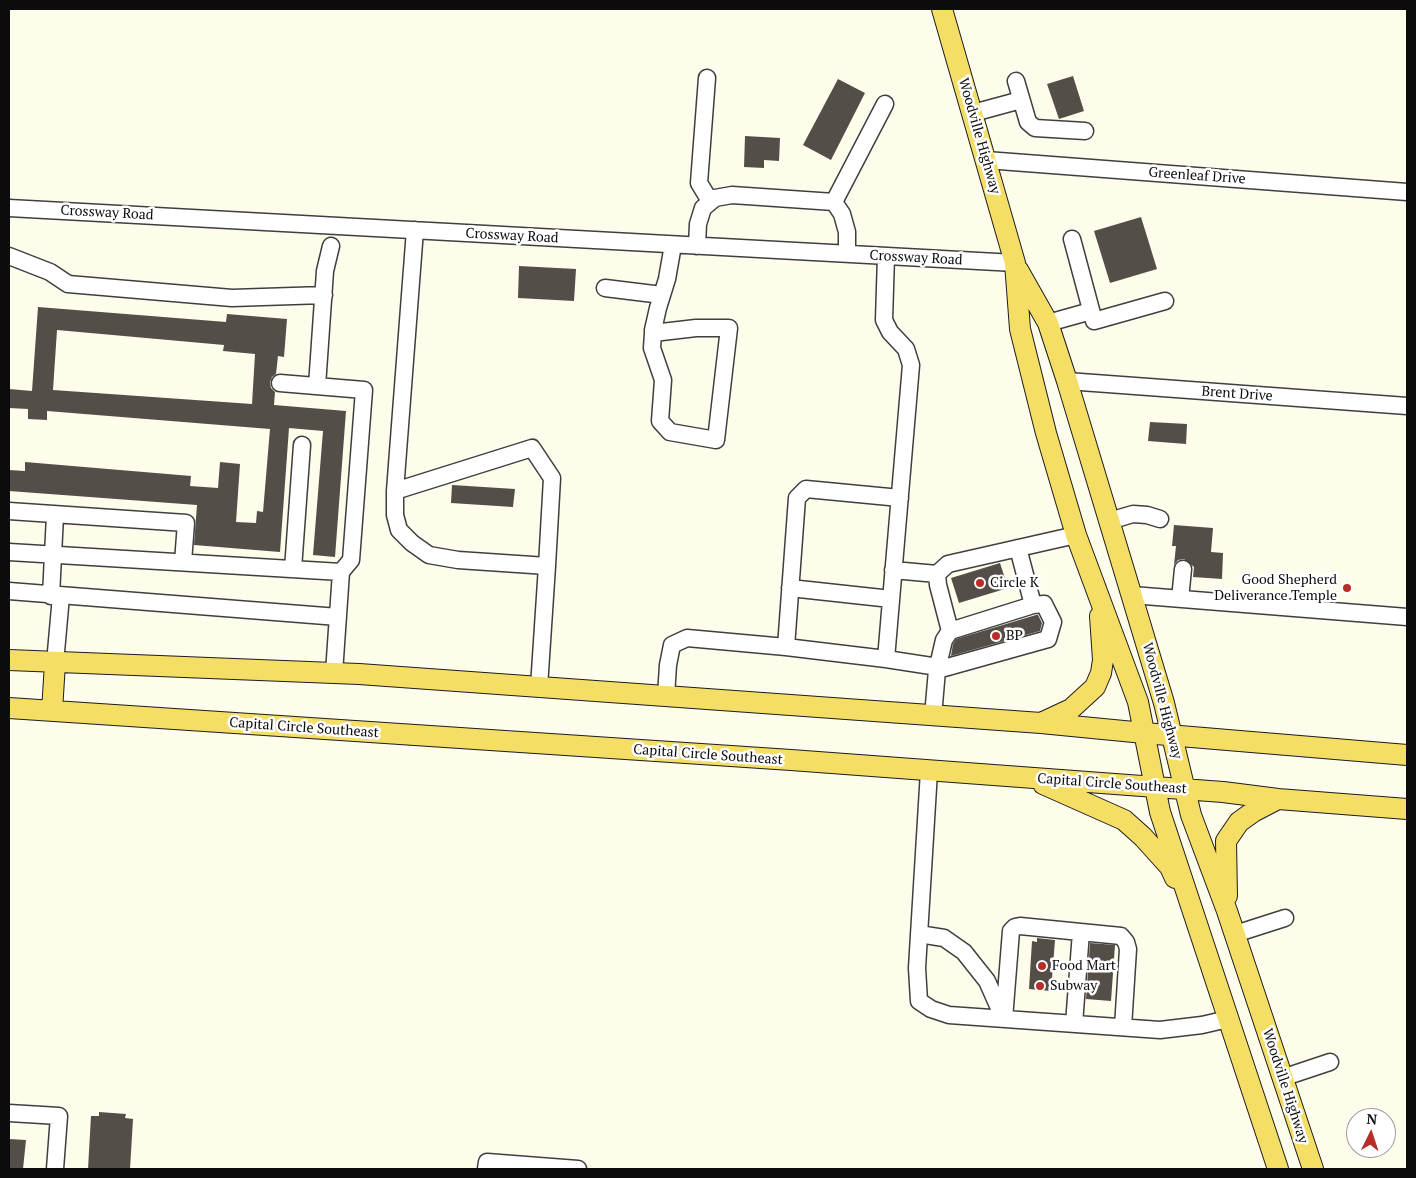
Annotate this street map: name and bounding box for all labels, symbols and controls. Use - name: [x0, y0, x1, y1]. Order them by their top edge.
- street label: Woodville Highway: [954, 76, 1004, 196]
- street label: Greenleaf Drive: [1148, 164, 1246, 188]
- street label: Crossway Road: [60, 202, 154, 224]
- street label: Crossway Road: [465, 225, 559, 247]
- street label: Crossway Road: [869, 247, 963, 269]
- street label: Brent Drive: [1201, 383, 1273, 405]
- place label: Good Shepherd Deliverance Temple: [1214, 572, 1337, 604]
- place label: Circle K: [990, 575, 1039, 591]
- marker: Circle K: [974, 577, 986, 589]
- marker: Good Shepherd Deliverance Temple: [1341, 582, 1353, 594]
- place label: BP: [1006, 628, 1023, 644]
- marker: BP: [990, 630, 1002, 642]
- street label: Woodville Highway: [1138, 641, 1186, 761]
- street label: Capital Circle Southeast: [229, 714, 379, 742]
- street label: Capital Circle Southeast: [633, 741, 783, 769]
- street label: Capital Circle Southeast: [1037, 770, 1187, 798]
- place label: Food Mart: [1052, 958, 1116, 974]
- marker: Food Mart: [1036, 960, 1048, 972]
- place label: Subway: [1050, 978, 1097, 994]
- marker: Subway: [1034, 980, 1046, 992]
- street label: Woodville Highway: [1258, 1026, 1312, 1146]
- north arrow: [1346, 1108, 1396, 1158]
- text: N: [1366, 1109, 1378, 1128]

